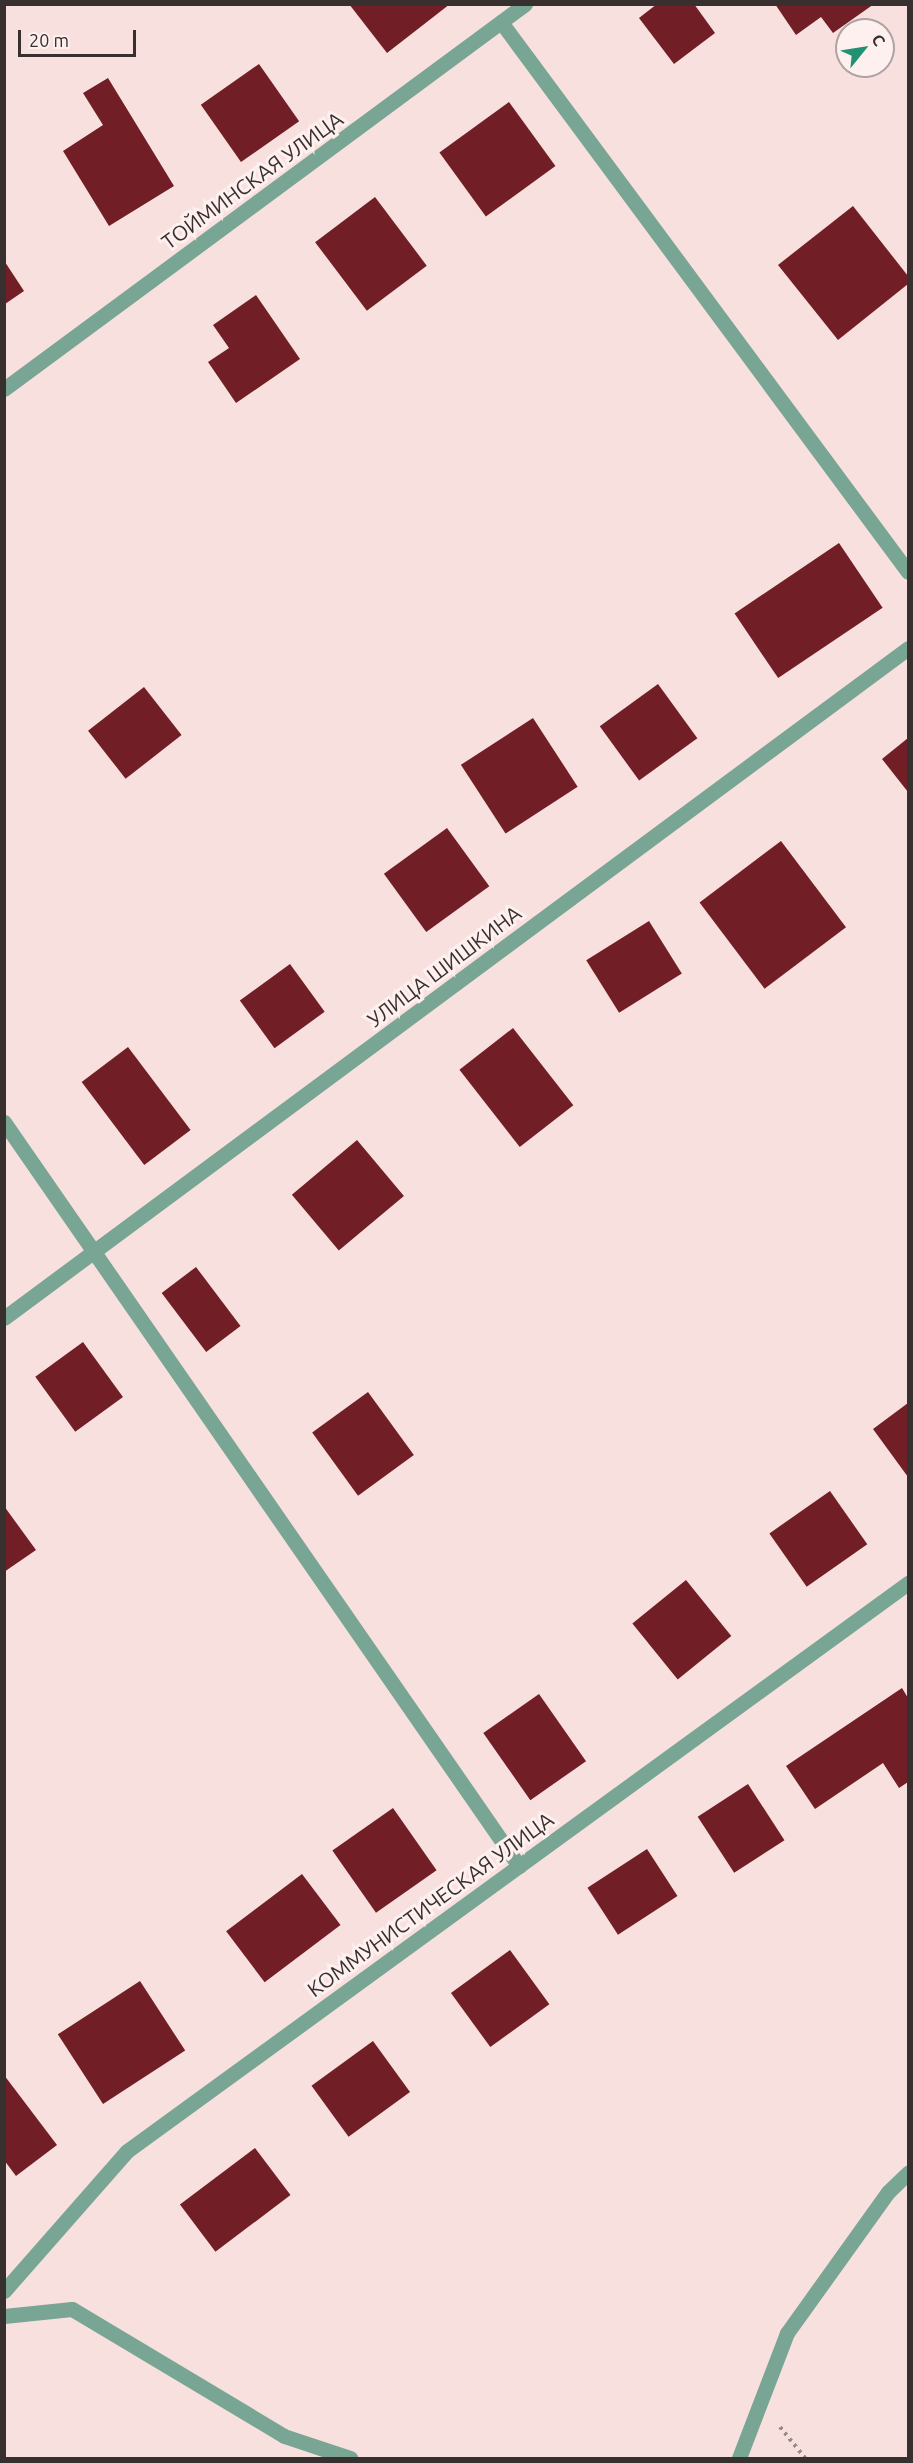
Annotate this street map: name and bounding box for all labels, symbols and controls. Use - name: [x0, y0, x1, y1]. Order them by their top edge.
- scale bar: [21, 18, 140, 56]
- north arrow: [835, 18, 895, 78]
- text: 20 m: [29, 30, 69, 50]
- text: С: [868, 31, 889, 49]
- street label: ТОЙМИНСКАЯ УЛИЦА: [156, 106, 348, 254]
- street label: УЛИЦА ШИШКИНА: [362, 900, 526, 1032]
- street label: КОММУНИСТИЧЕСКАЯ УЛИЦА: [302, 1806, 558, 2002]

